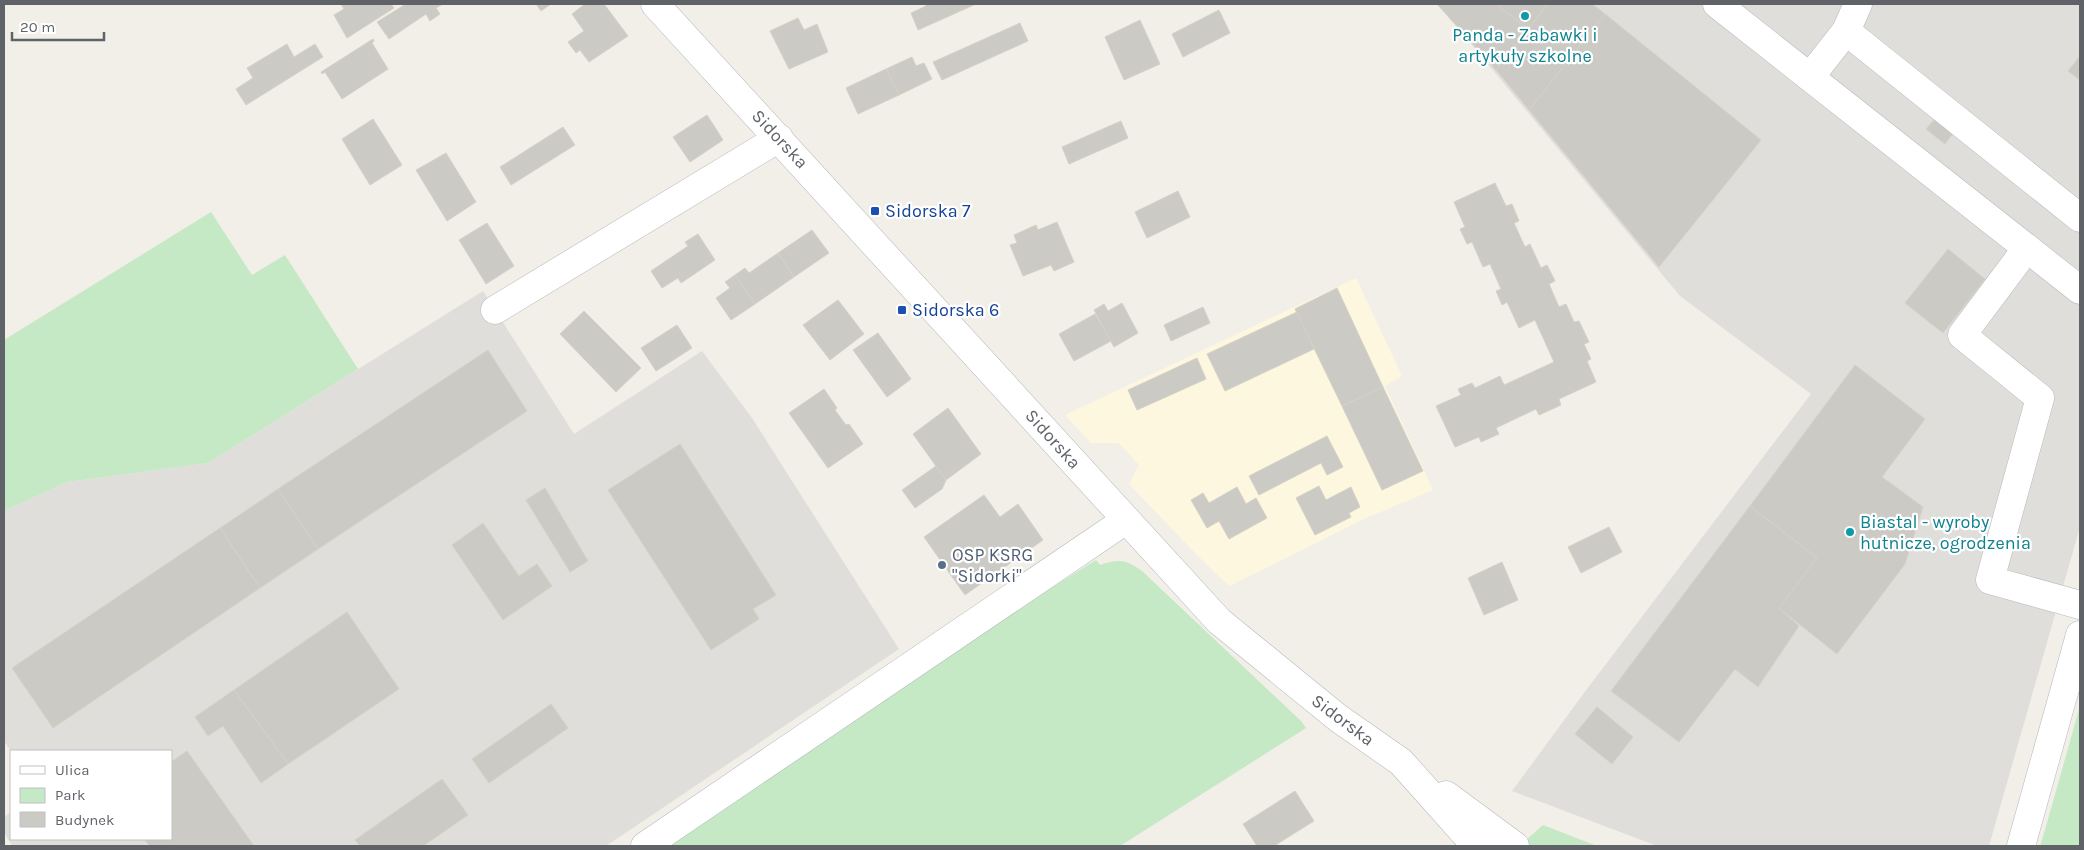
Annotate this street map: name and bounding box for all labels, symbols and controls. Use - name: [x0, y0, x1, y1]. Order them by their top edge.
- scale bar: [12, 10, 105, 42]
- marker: Panda - Zabawki i artykuły szkolne: [1519, 10, 1531, 22]
- text: 20 m: [20, 18, 55, 36]
- place label: Panda - Zabawki i artykuły szkolne: [1452, 24, 1598, 67]
- street label: Sidorska: [747, 105, 813, 173]
- place label: Sidorska 7: [885, 200, 971, 222]
- marker: Sidorska 7: [869, 205, 881, 217]
- place label: Sidorska 6: [912, 299, 999, 321]
- marker: Sidorska 6: [896, 304, 908, 316]
- street label: Sidorska: [1020, 405, 1086, 473]
- place label: Biastal - wyroby hutnicze, ogrodzenia: [1860, 511, 2031, 554]
- marker: Biastal - wyroby hutnicze, ogrodzenia: [1844, 526, 1856, 538]
- place label: OSP KSRG "Sidorki": [952, 544, 1033, 587]
- marker: OSP KSRG "Sidorki": [936, 559, 948, 571]
- street label: Sidorska: [1307, 689, 1379, 751]
- legend: [10, 750, 172, 840]
- text: Ulica: [55, 761, 89, 779]
- text: Park: [55, 786, 85, 804]
- text: Budynek: [55, 811, 114, 829]

